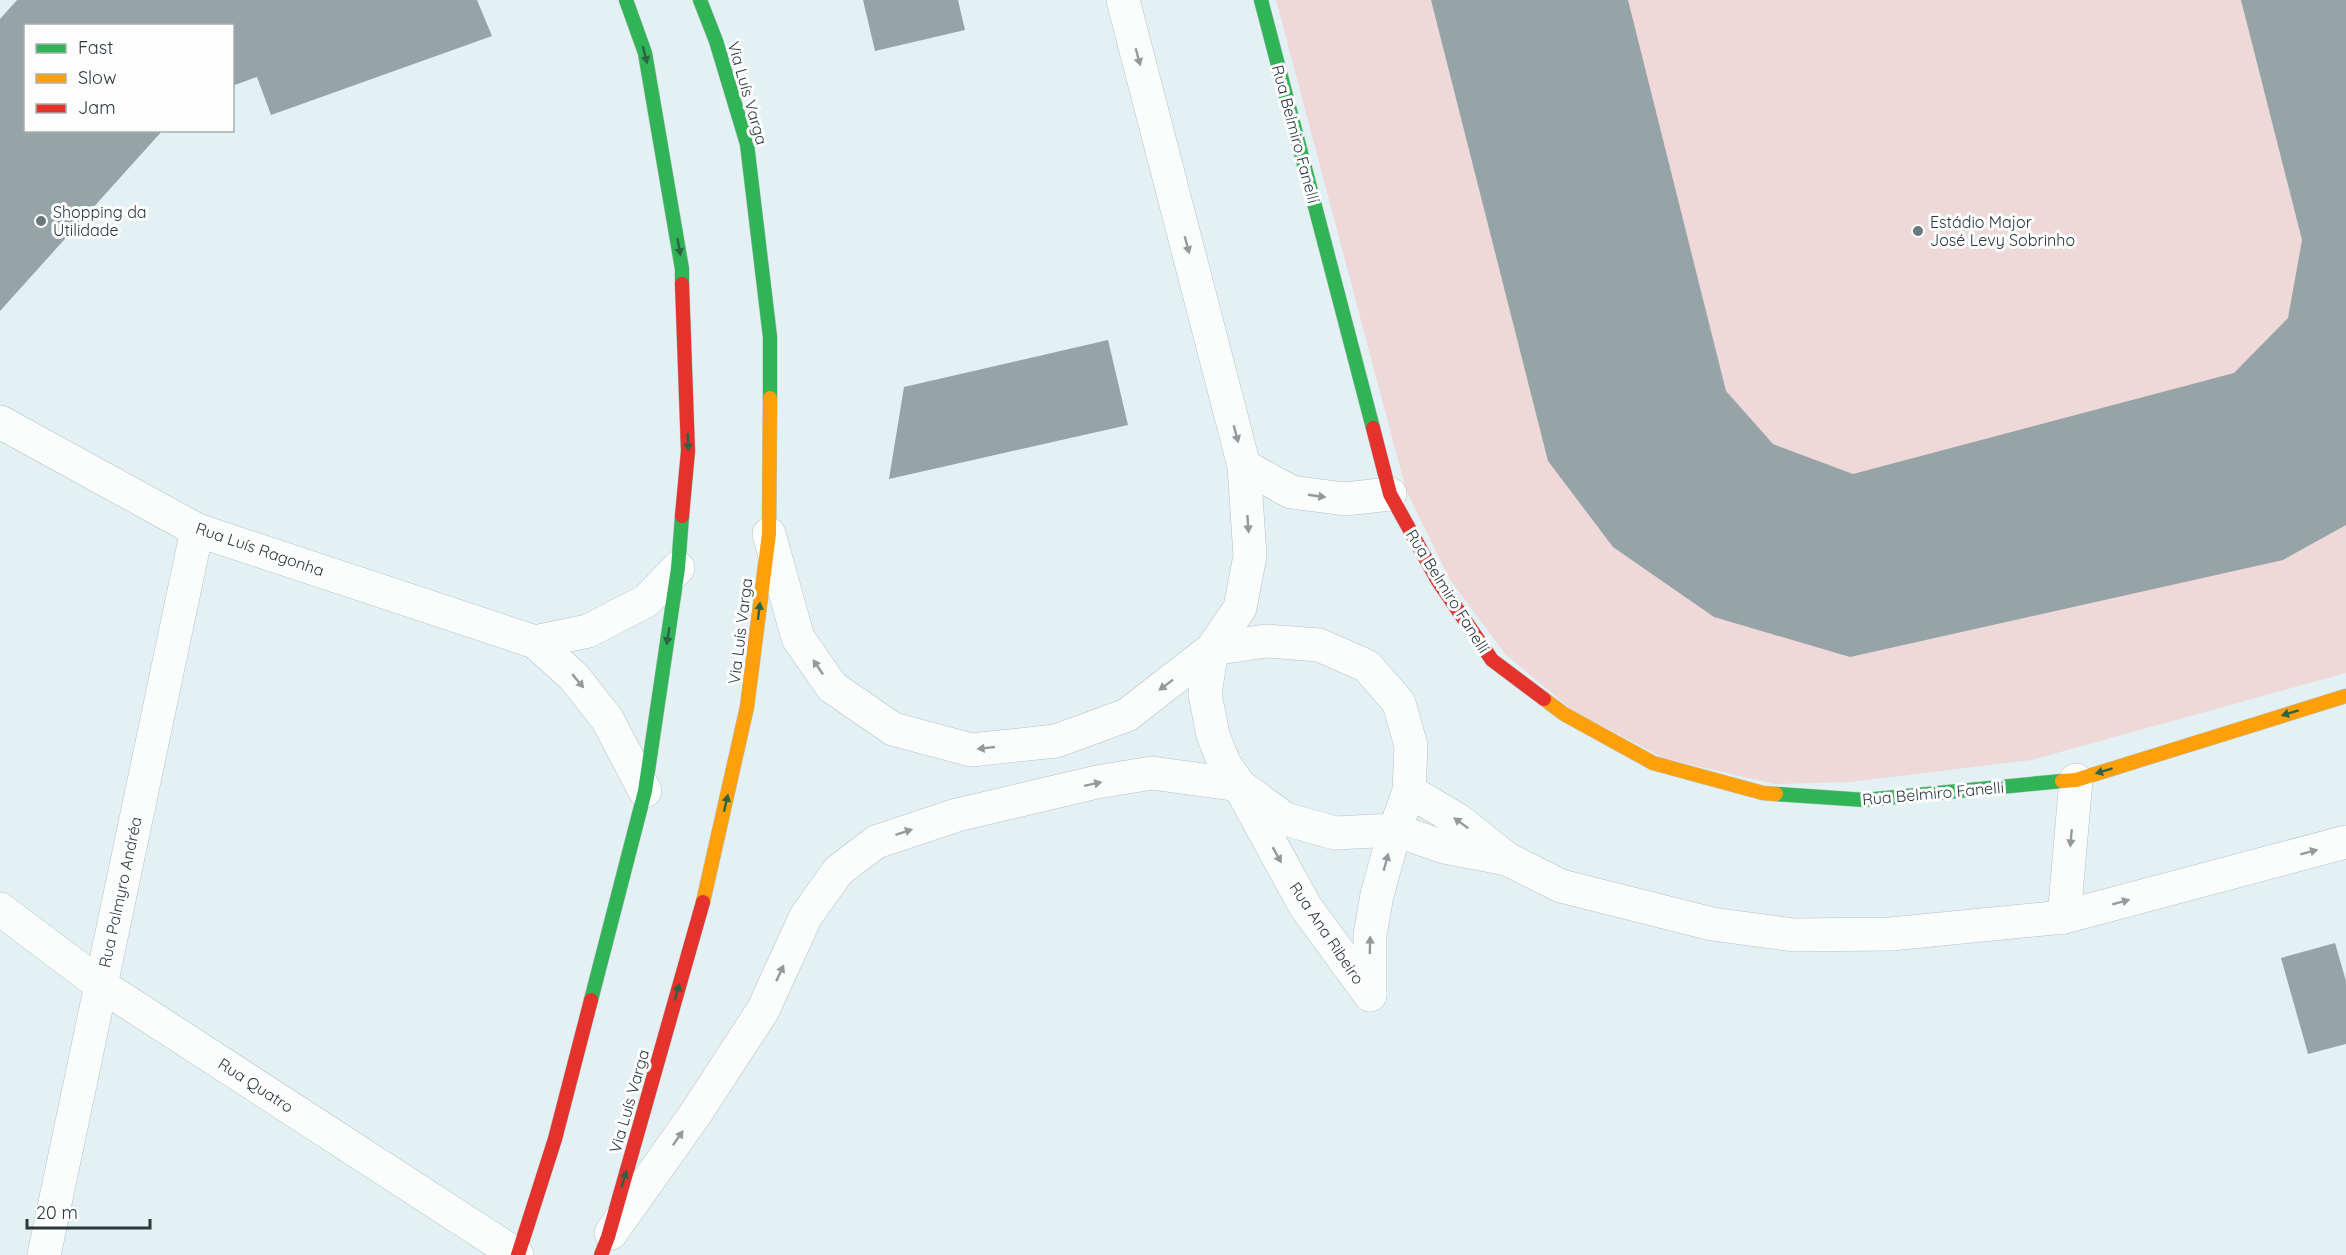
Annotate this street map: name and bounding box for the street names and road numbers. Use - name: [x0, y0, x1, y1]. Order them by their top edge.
- street label: Via Luís Varga: [724, 39, 772, 147]
- street label: Rua Belmiro Fanelli: [1268, 63, 1324, 205]
- street label: Rua Luís Ragonha: [193, 518, 327, 580]
- street label: Rua Belmiro Fanelli: [1402, 525, 1494, 657]
- street label: Via Luís Varga: [724, 577, 756, 685]
- street label: Rua Belmiro Fanelli: [1861, 777, 2005, 809]
- street label: Rua Palmyro Andréa: [94, 815, 146, 969]
- street label: Rua Ana Ribeiro: [1285, 878, 1369, 988]
- street label: Via Luís Varga: [605, 1047, 653, 1155]
- street label: Rua Quatro: [215, 1053, 297, 1117]

